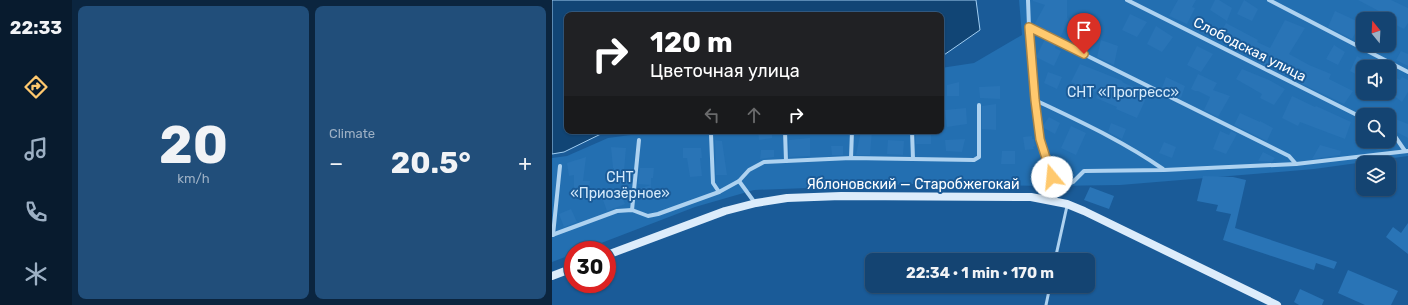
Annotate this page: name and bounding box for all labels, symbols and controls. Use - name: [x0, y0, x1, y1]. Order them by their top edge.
- north arrow: [1356, 12, 1396, 52]
- map controls: [1356, 12, 1396, 196]
- pin: [1067, 13, 1101, 54]
- street label: Слободская улица: [1191, 14, 1309, 85]
- text: 22:33: [10, 17, 62, 39]
- icon: arrive: [1073, 19, 1095, 41]
- text: 120 m: [650, 26, 733, 59]
- icon: right: [584, 28, 636, 80]
- text: Цветочная улица: [650, 60, 800, 82]
- button: sound: [1356, 60, 1396, 100]
- icon: directions: [22, 73, 50, 101]
- park label: СНТ «Прогресс»: [1067, 84, 1179, 101]
- icon: left: [701, 104, 723, 126]
- icon: ahead: [743, 104, 765, 126]
- icon: right: [785, 104, 807, 126]
- button: search: [1356, 108, 1396, 148]
- text: 20: [159, 114, 228, 176]
- text: Climate: [329, 126, 375, 141]
- icon: music: [22, 135, 50, 163]
- text: 20.5°: [391, 145, 471, 181]
- text: −: [329, 150, 343, 177]
- text: +: [518, 150, 532, 177]
- position arrow: [1031, 156, 1073, 198]
- button: layers: [1356, 156, 1396, 196]
- park label: СНТ «Приозёрное»: [570, 169, 670, 202]
- text: km/h: [177, 171, 210, 186]
- street label: Яблоновский — Старобжегокай: [806, 176, 1020, 193]
- icon: phone: [22, 198, 50, 226]
- speed limit sign: 30: [564, 241, 616, 293]
- icon: climate: [22, 260, 50, 288]
- text: 22:34 · 1 min · 170 m: [906, 264, 1054, 282]

